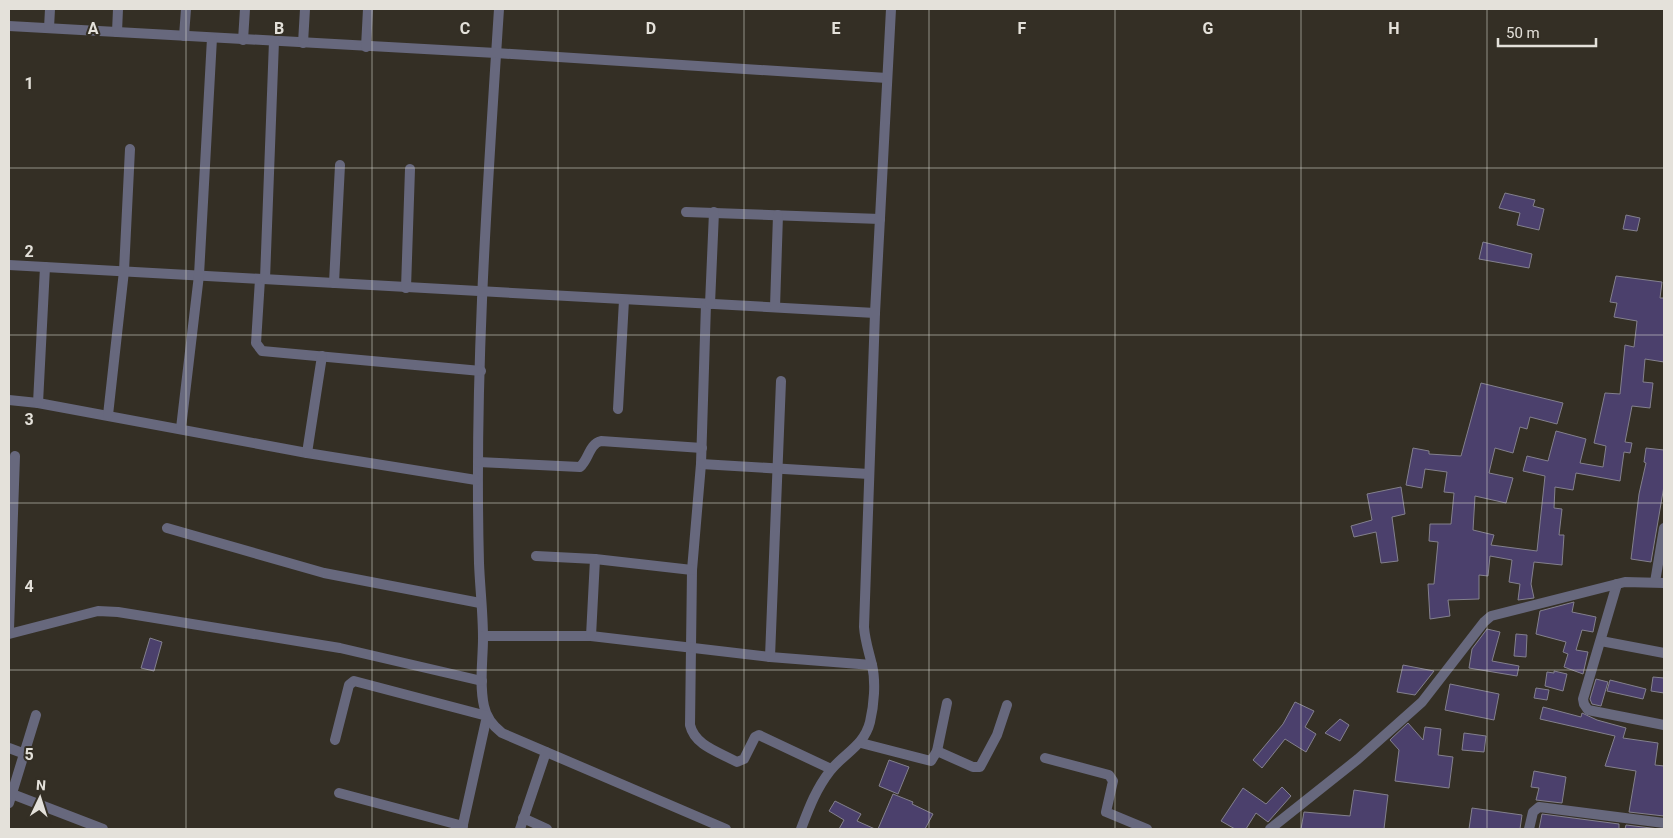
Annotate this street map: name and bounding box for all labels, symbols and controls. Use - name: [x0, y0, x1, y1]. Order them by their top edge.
- scale bar: [1498, 15, 1596, 47]
- text: A: [88, 19, 99, 38]
- text: B: [274, 19, 284, 38]
- text: C: [460, 19, 470, 38]
- text: D: [646, 19, 656, 38]
- text: E: [832, 19, 841, 38]
- text: F: [1018, 19, 1027, 38]
- text: G: [1203, 19, 1214, 38]
- text: H: [1388, 19, 1400, 38]
- text: 50 m: [1506, 24, 1540, 42]
- text: 1: [24, 74, 34, 93]
- text: 2: [24, 242, 34, 261]
- text: 3: [24, 410, 34, 429]
- text: 4: [24, 577, 34, 596]
- text: 5: [24, 745, 34, 764]
- north arrow: [15, 773, 65, 823]
- text: N: [35, 777, 46, 793]

